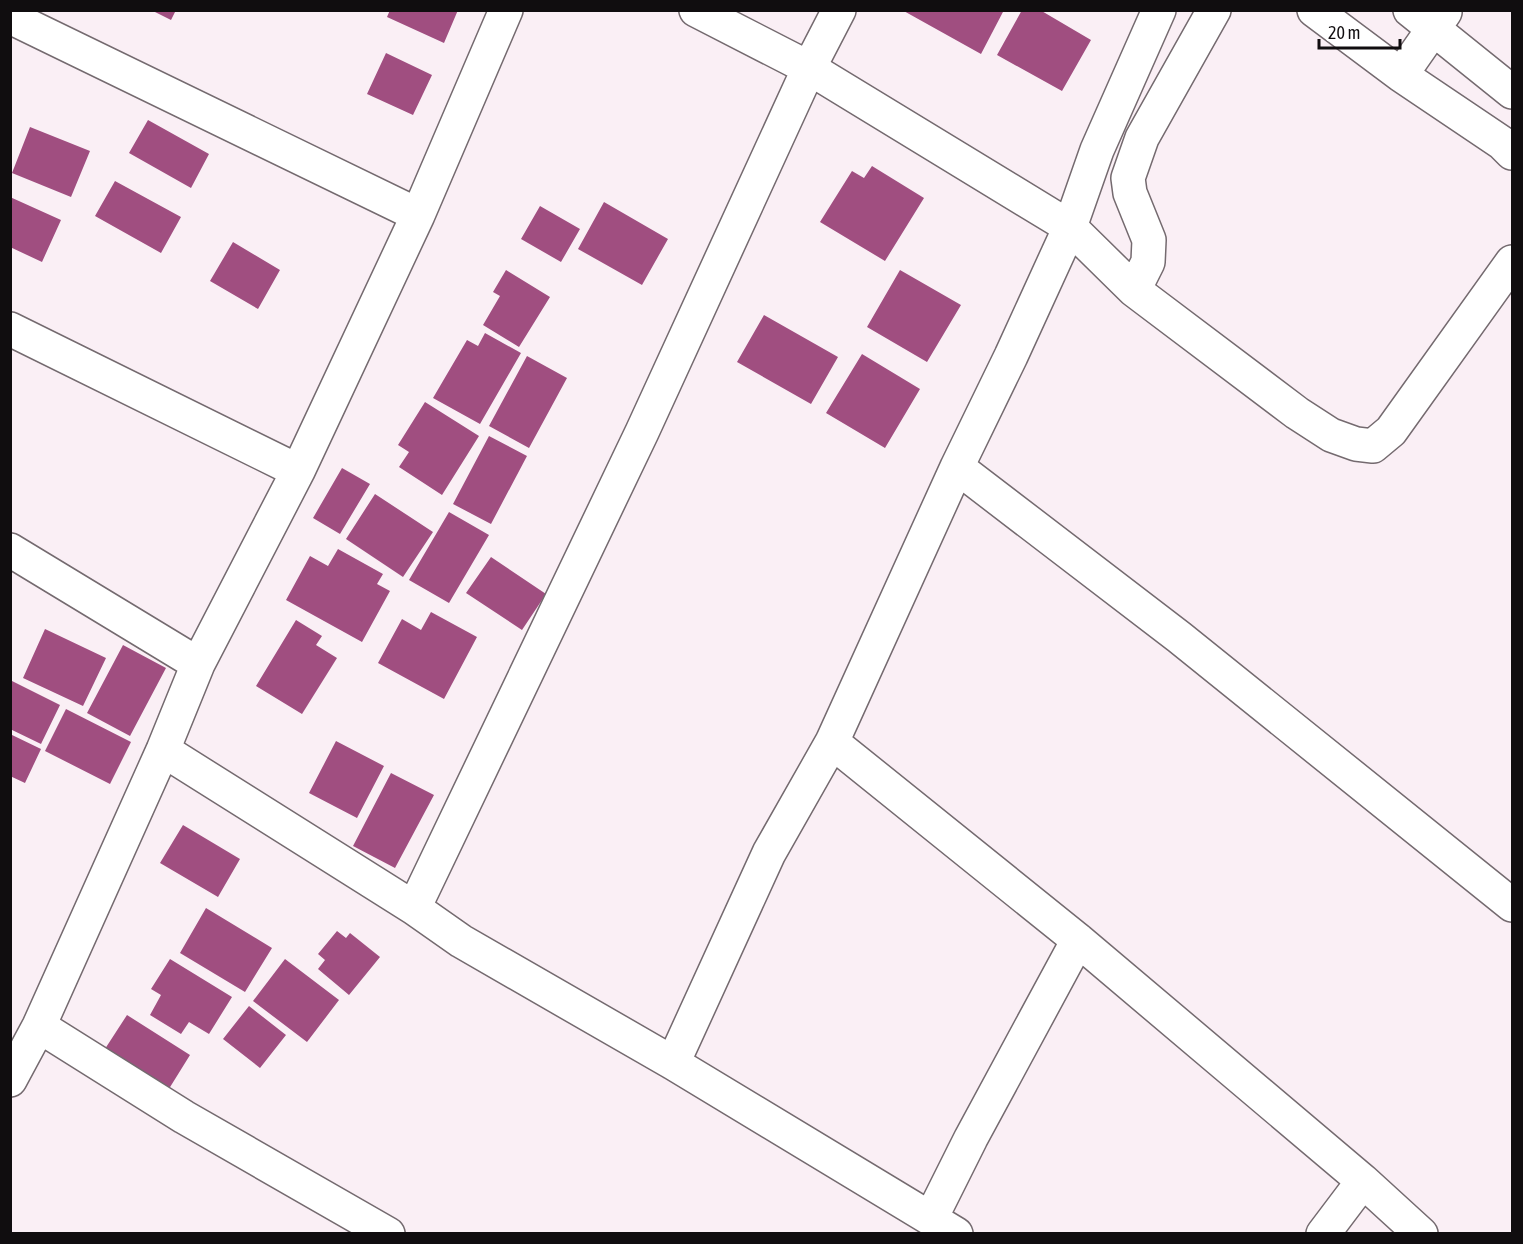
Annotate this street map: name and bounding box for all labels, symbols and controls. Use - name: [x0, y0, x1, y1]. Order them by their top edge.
- scale bar: [1319, 12, 1400, 50]
- text: 20 m: [1328, 22, 1360, 43]

